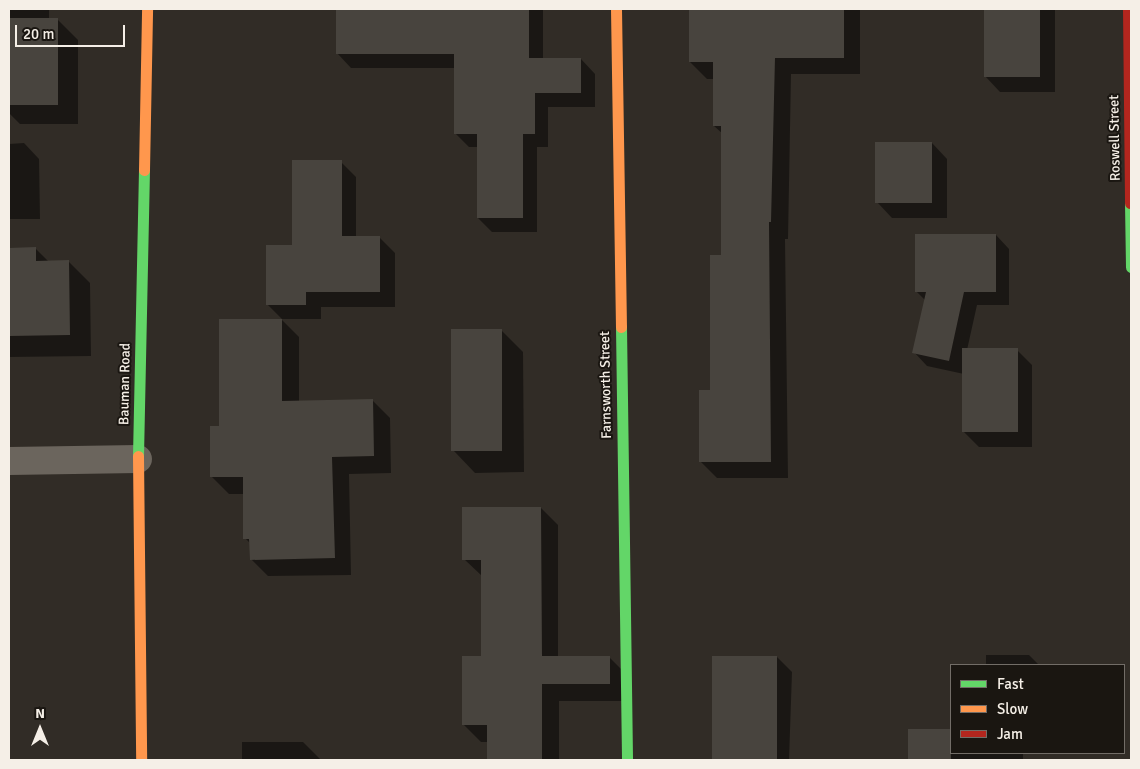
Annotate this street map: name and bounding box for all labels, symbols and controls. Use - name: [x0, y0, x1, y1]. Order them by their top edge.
- scale bar: [18, 15, 128, 47]
- text: 20 m: [23, 25, 54, 43]
- street label: Roswell Street: [1106, 95, 1124, 181]
- street label: Farnsworth Street: [597, 331, 615, 439]
- street label: Bauman Road: [116, 343, 134, 425]
- legend: [950, 664, 1125, 754]
- text: Fast: [997, 675, 1024, 693]
- text: Slow: [997, 700, 1028, 718]
- north arrow: [15, 704, 65, 754]
- text: N: [35, 705, 45, 722]
- text: Jam: [997, 725, 1023, 743]

